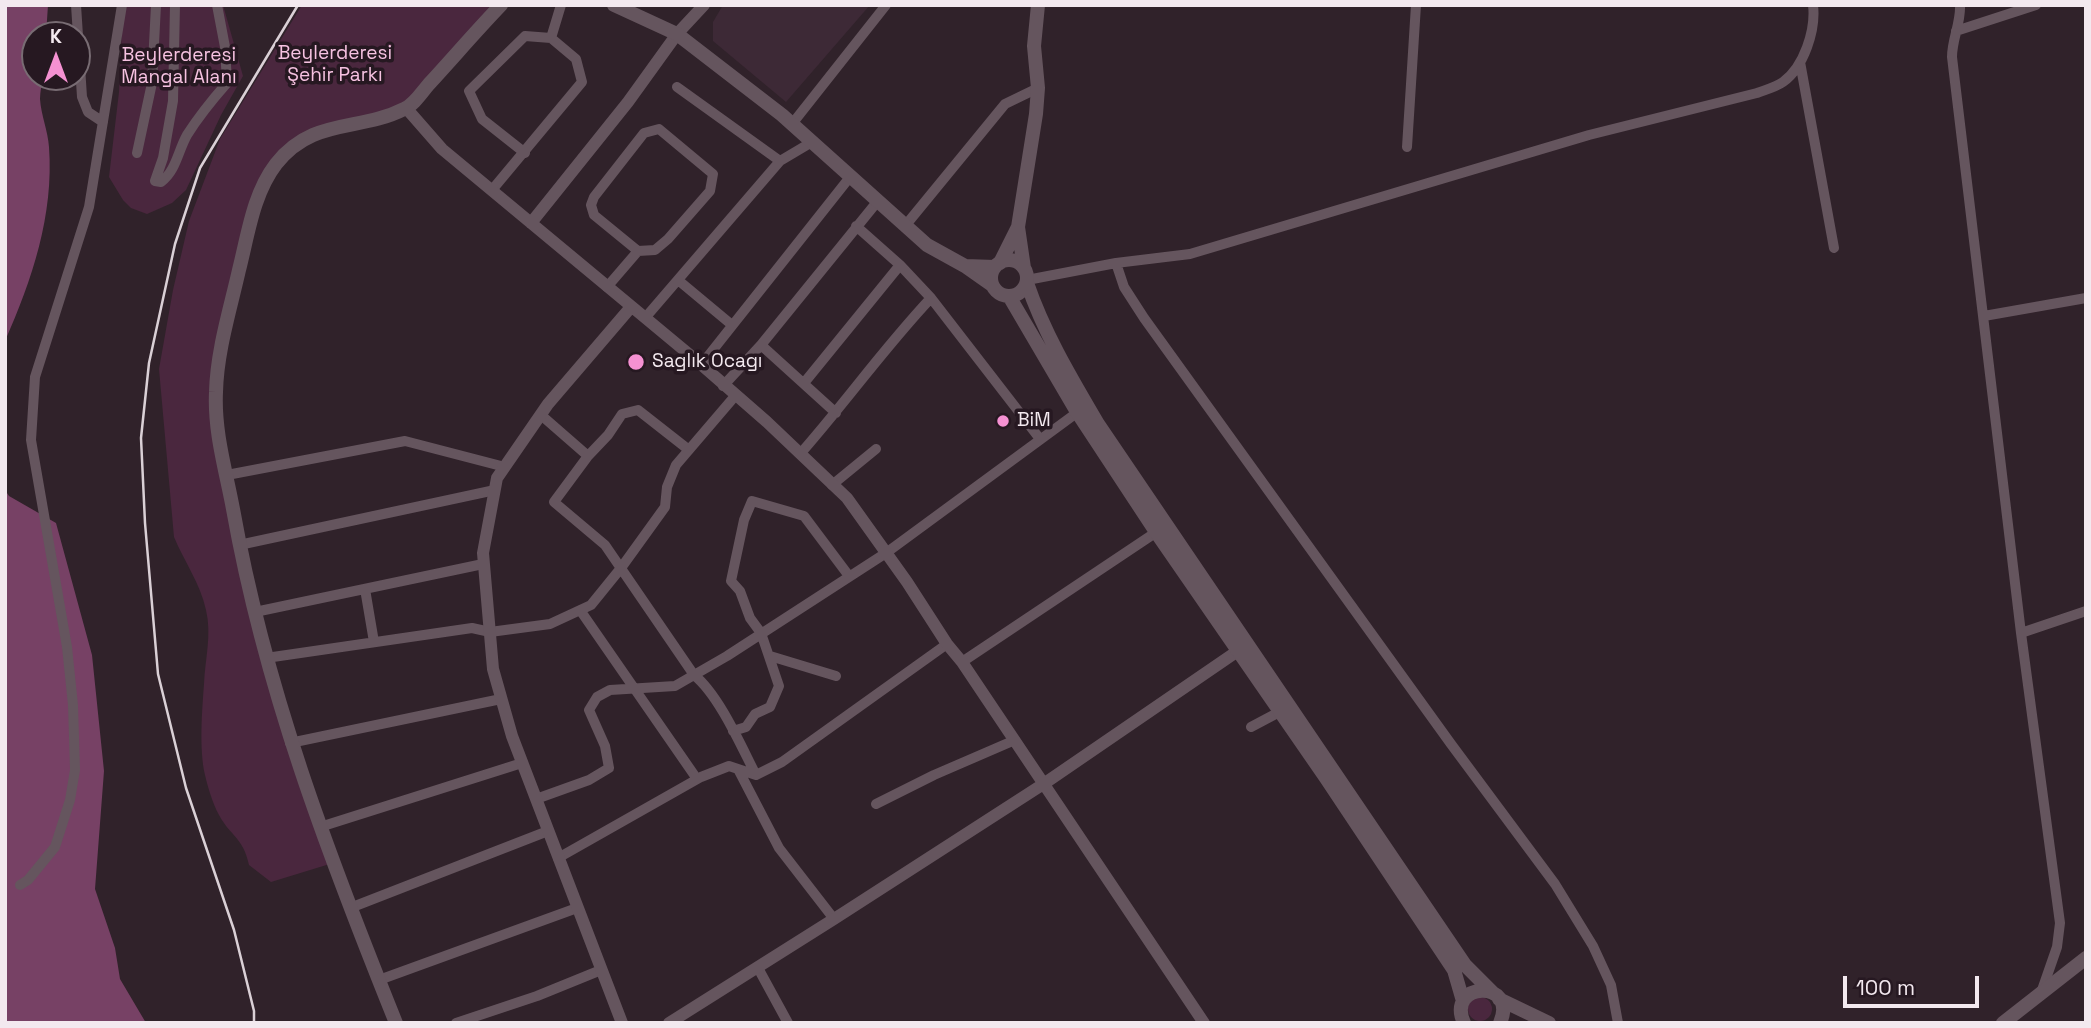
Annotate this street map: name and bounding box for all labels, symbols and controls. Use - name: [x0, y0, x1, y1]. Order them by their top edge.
- north arrow: [21, 21, 91, 91]
- text: K: [50, 24, 62, 49]
- park label: Beylerderesi Şehir Parkı: [278, 43, 392, 87]
- park label: Beylerderesi Mangal Alanı: [121, 45, 237, 89]
- place label: Saglık Ocagı: [652, 351, 763, 373]
- marker: Saglık Ocagı: [626, 352, 646, 372]
- place label: BiM: [1017, 410, 1051, 432]
- marker: BiM: [995, 413, 1011, 429]
- scale bar: [1846, 962, 1982, 1006]
- text: 100 m: [1856, 974, 1915, 1001]

